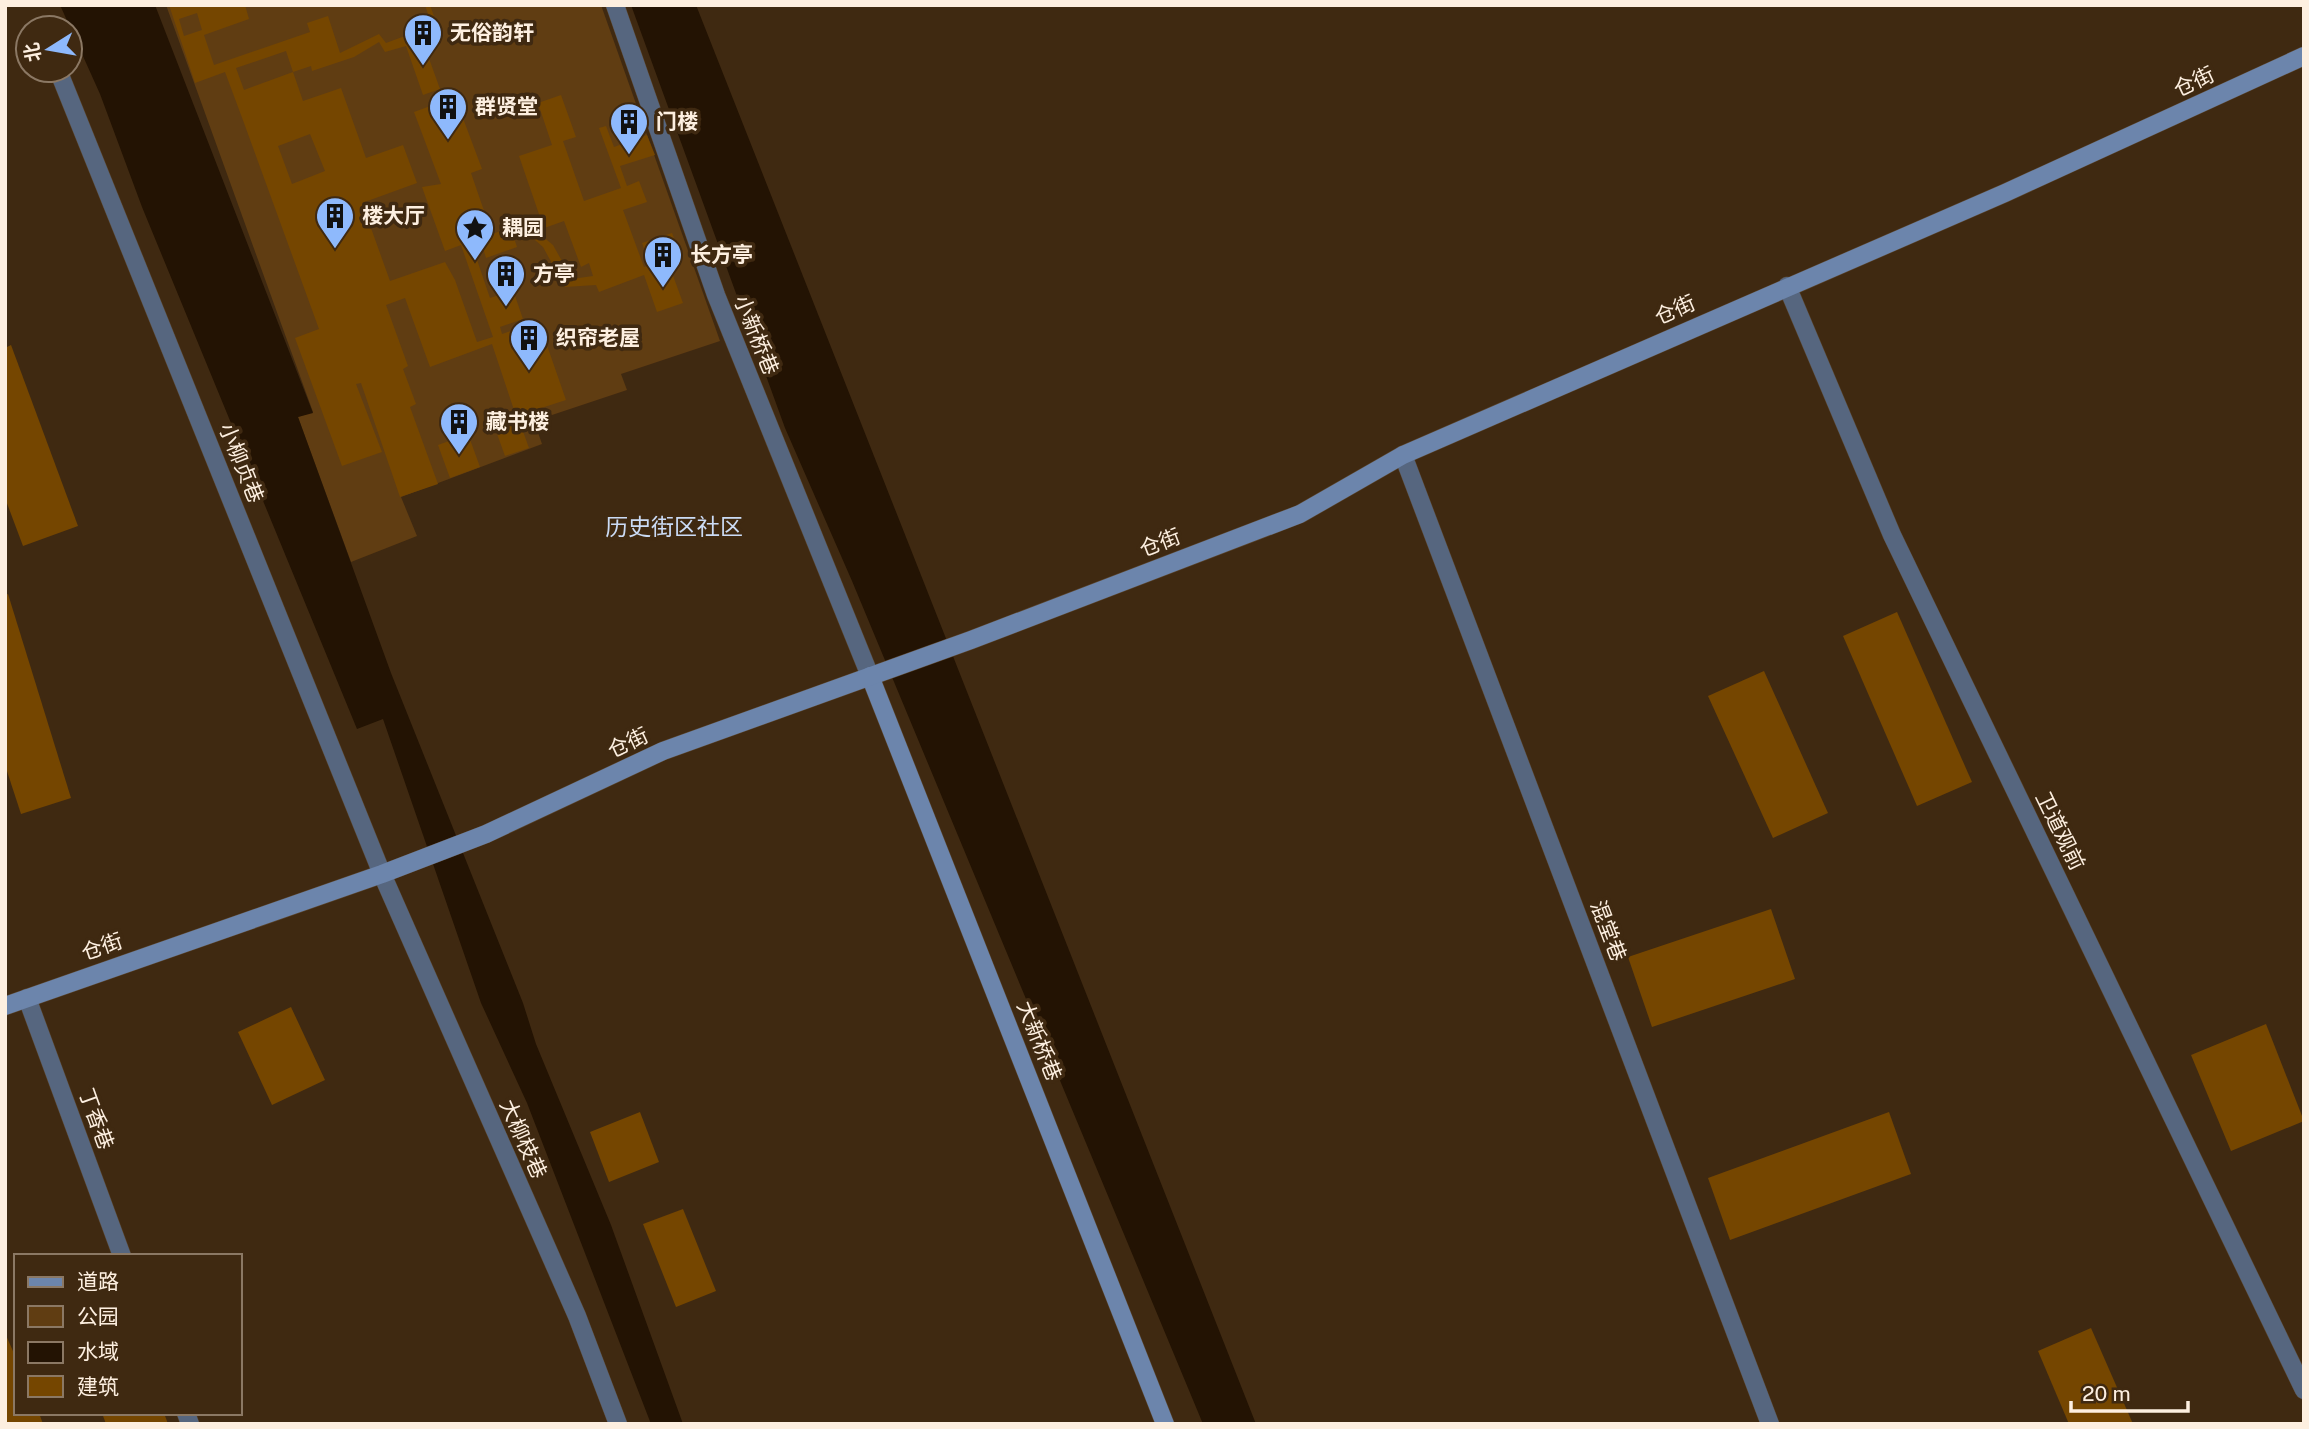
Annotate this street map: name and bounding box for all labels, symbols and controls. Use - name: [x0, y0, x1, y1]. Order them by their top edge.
- building icon: 无俗韵轩: [402, 12, 444, 67]
- north arrow: [14, 14, 84, 84]
- place label: 无俗韵轩: [450, 20, 534, 45]
- text: 北: [20, 41, 45, 64]
- street label: 仓街: [2169, 61, 2218, 102]
- building icon: 群贤堂: [427, 86, 469, 141]
- place label: 群贤堂: [475, 94, 538, 119]
- building icon: 门楼: [608, 101, 650, 156]
- place label: 门楼: [656, 109, 698, 134]
- building icon: 楼大厅: [314, 195, 356, 250]
- place label: 楼大厅: [362, 203, 425, 228]
- place icon: 耦园: [454, 207, 496, 262]
- place label: 耦园: [502, 215, 544, 240]
- building icon: 长方亭: [642, 234, 684, 289]
- place label: 长方亭: [690, 242, 753, 267]
- building icon: 方亭: [485, 253, 527, 308]
- place label: 方亭: [533, 261, 575, 286]
- street label: 仓街: [1651, 290, 1699, 330]
- street label: 小新桥巷: [729, 291, 784, 378]
- building icon: 织帘老屋: [508, 317, 550, 372]
- place label: 织帘老屋: [556, 325, 640, 350]
- building icon: 藏书楼: [438, 401, 480, 456]
- place label: 藏书楼: [486, 409, 549, 434]
- street label: 小柳贞巷: [214, 419, 269, 506]
- district label: 历史街区社区: [605, 513, 743, 540]
- street label: 仓街: [1136, 523, 1184, 562]
- street label: 仓街: [603, 722, 652, 763]
- street label: 卫道观前: [2031, 788, 2090, 874]
- street label: 混堂巷: [1586, 897, 1631, 965]
- street label: 仓街: [78, 928, 126, 965]
- street label: 大新桥巷: [1012, 997, 1067, 1084]
- street label: 丁香巷: [74, 1085, 119, 1153]
- street label: 大柳枝巷: [495, 1095, 552, 1182]
- legend: [14, 1254, 242, 1415]
- text: 道路: [77, 1269, 119, 1294]
- text: 公园: [77, 1304, 119, 1329]
- text: 水域: [77, 1339, 119, 1364]
- scale bar: [2071, 1370, 2188, 1414]
- text: 建筑: [77, 1374, 119, 1399]
- text: 20 m: [2082, 1381, 2131, 1406]

